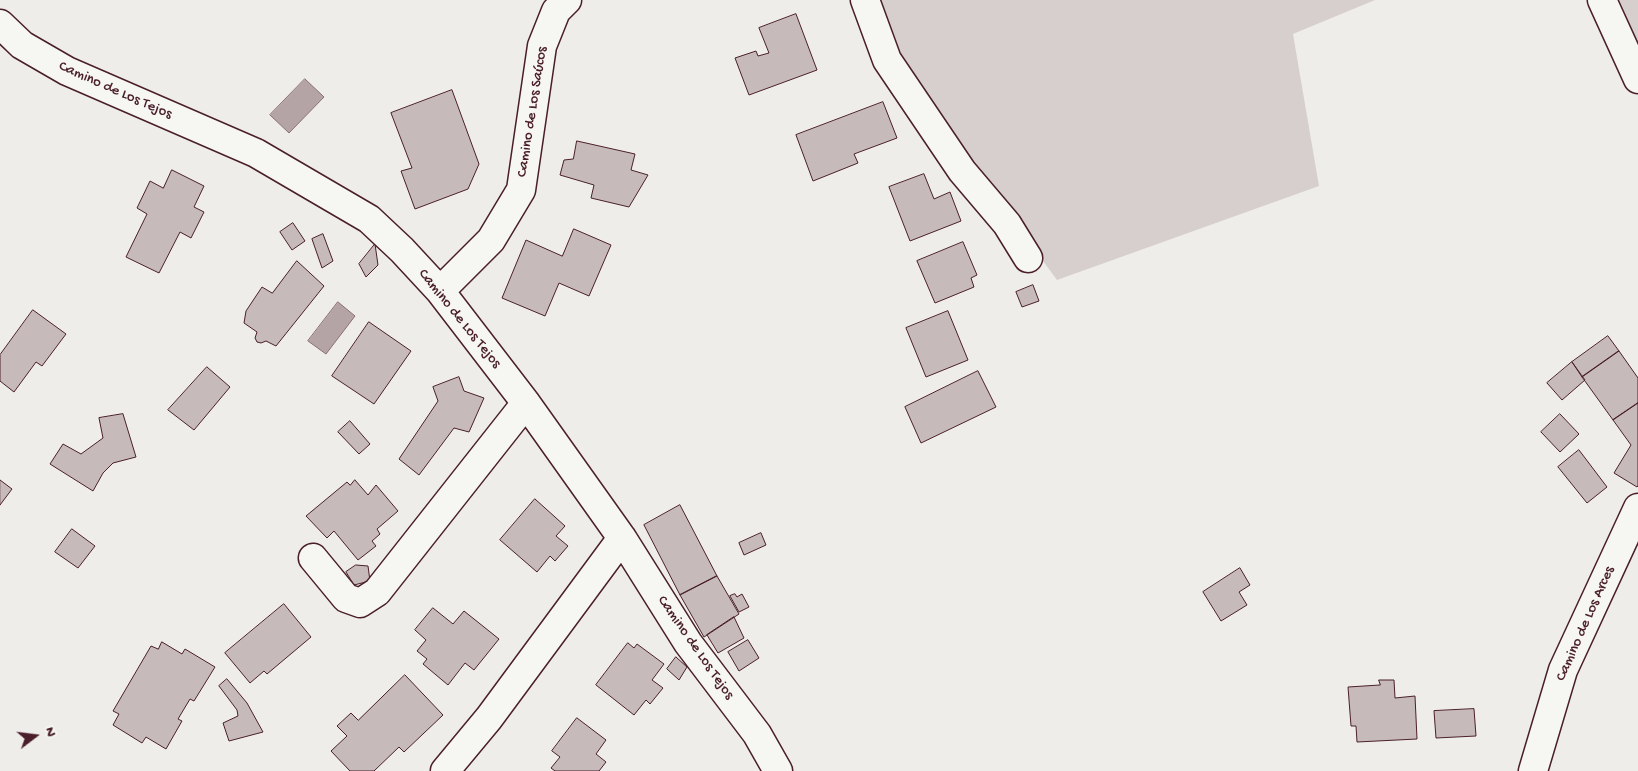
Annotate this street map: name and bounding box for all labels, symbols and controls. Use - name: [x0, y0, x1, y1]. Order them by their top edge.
- street label: Camino de Los Saúcos: [514, 45, 552, 179]
- street label: Camino de Los Tejos: [55, 58, 175, 124]
- street label: Camino de Los Tejos: [413, 266, 505, 372]
- street label: Camino de Los Arces: [1553, 564, 1619, 684]
- street label: Camino de Los Tejos: [653, 593, 737, 703]
- north arrow: [10, 711, 60, 761]
- text: N: [41, 725, 59, 739]

